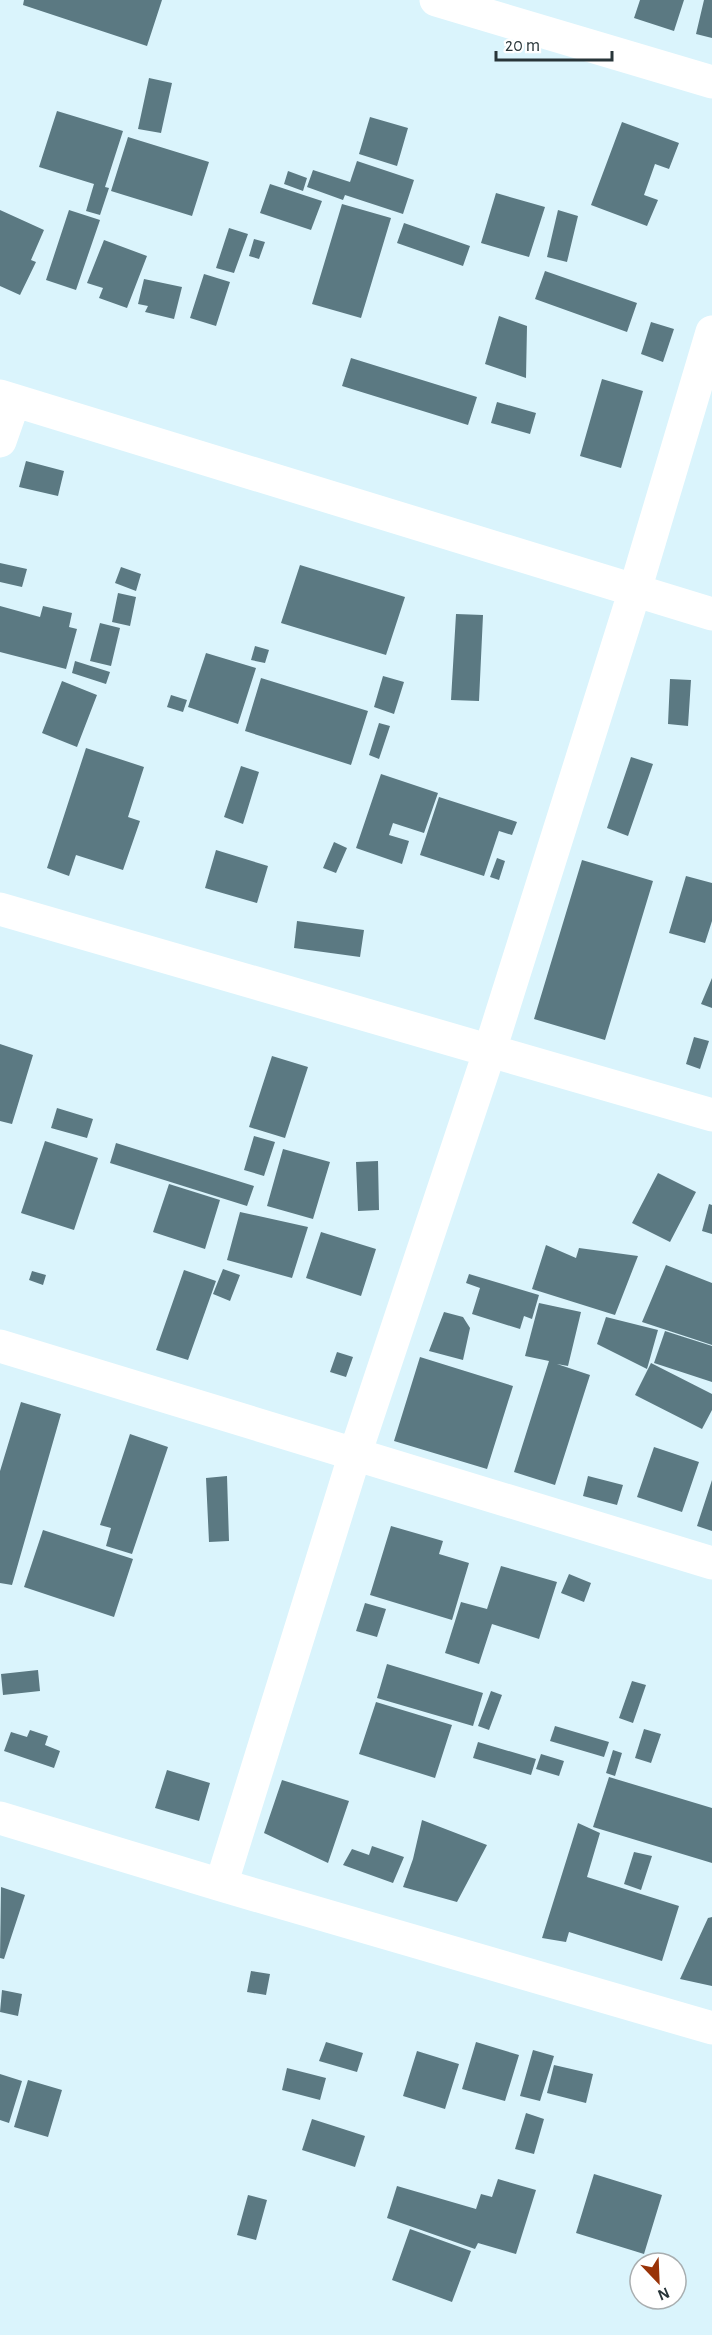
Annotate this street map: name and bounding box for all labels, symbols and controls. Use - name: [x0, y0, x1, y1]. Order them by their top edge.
- scale bar: [496, 24, 612, 62]
- text: 20 m: [505, 37, 540, 55]
- north arrow: [628, 2251, 688, 2311]
- text: N: [655, 2284, 672, 2303]

